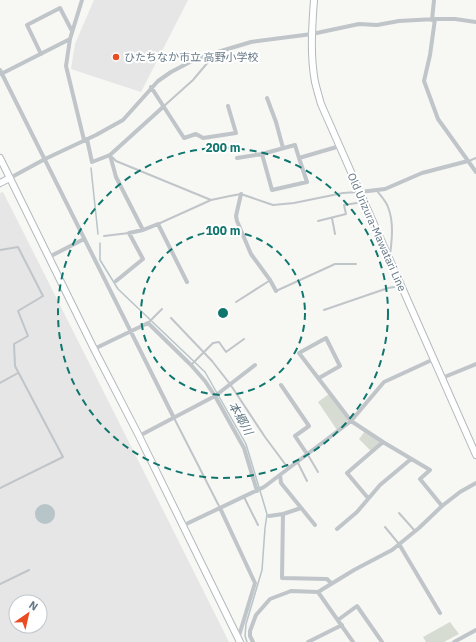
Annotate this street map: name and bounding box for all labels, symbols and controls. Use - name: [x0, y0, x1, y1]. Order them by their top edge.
- place label: ひたちなか市立 高野小学校: [124, 50, 259, 64]
- marker: ひたちなか市立 高野小学校: [111, 52, 121, 62]
- text: 200 m: [205, 140, 241, 155]
- street label: Old Urizura-Mawatari Line: [345, 171, 409, 293]
- text: 100 m: [205, 223, 241, 238]
- centre of rings: [216, 306, 230, 320]
- water label: 本郷川: [226, 399, 257, 439]
- north arrow: [8, 594, 48, 634]
- text: N: [26, 598, 41, 614]

